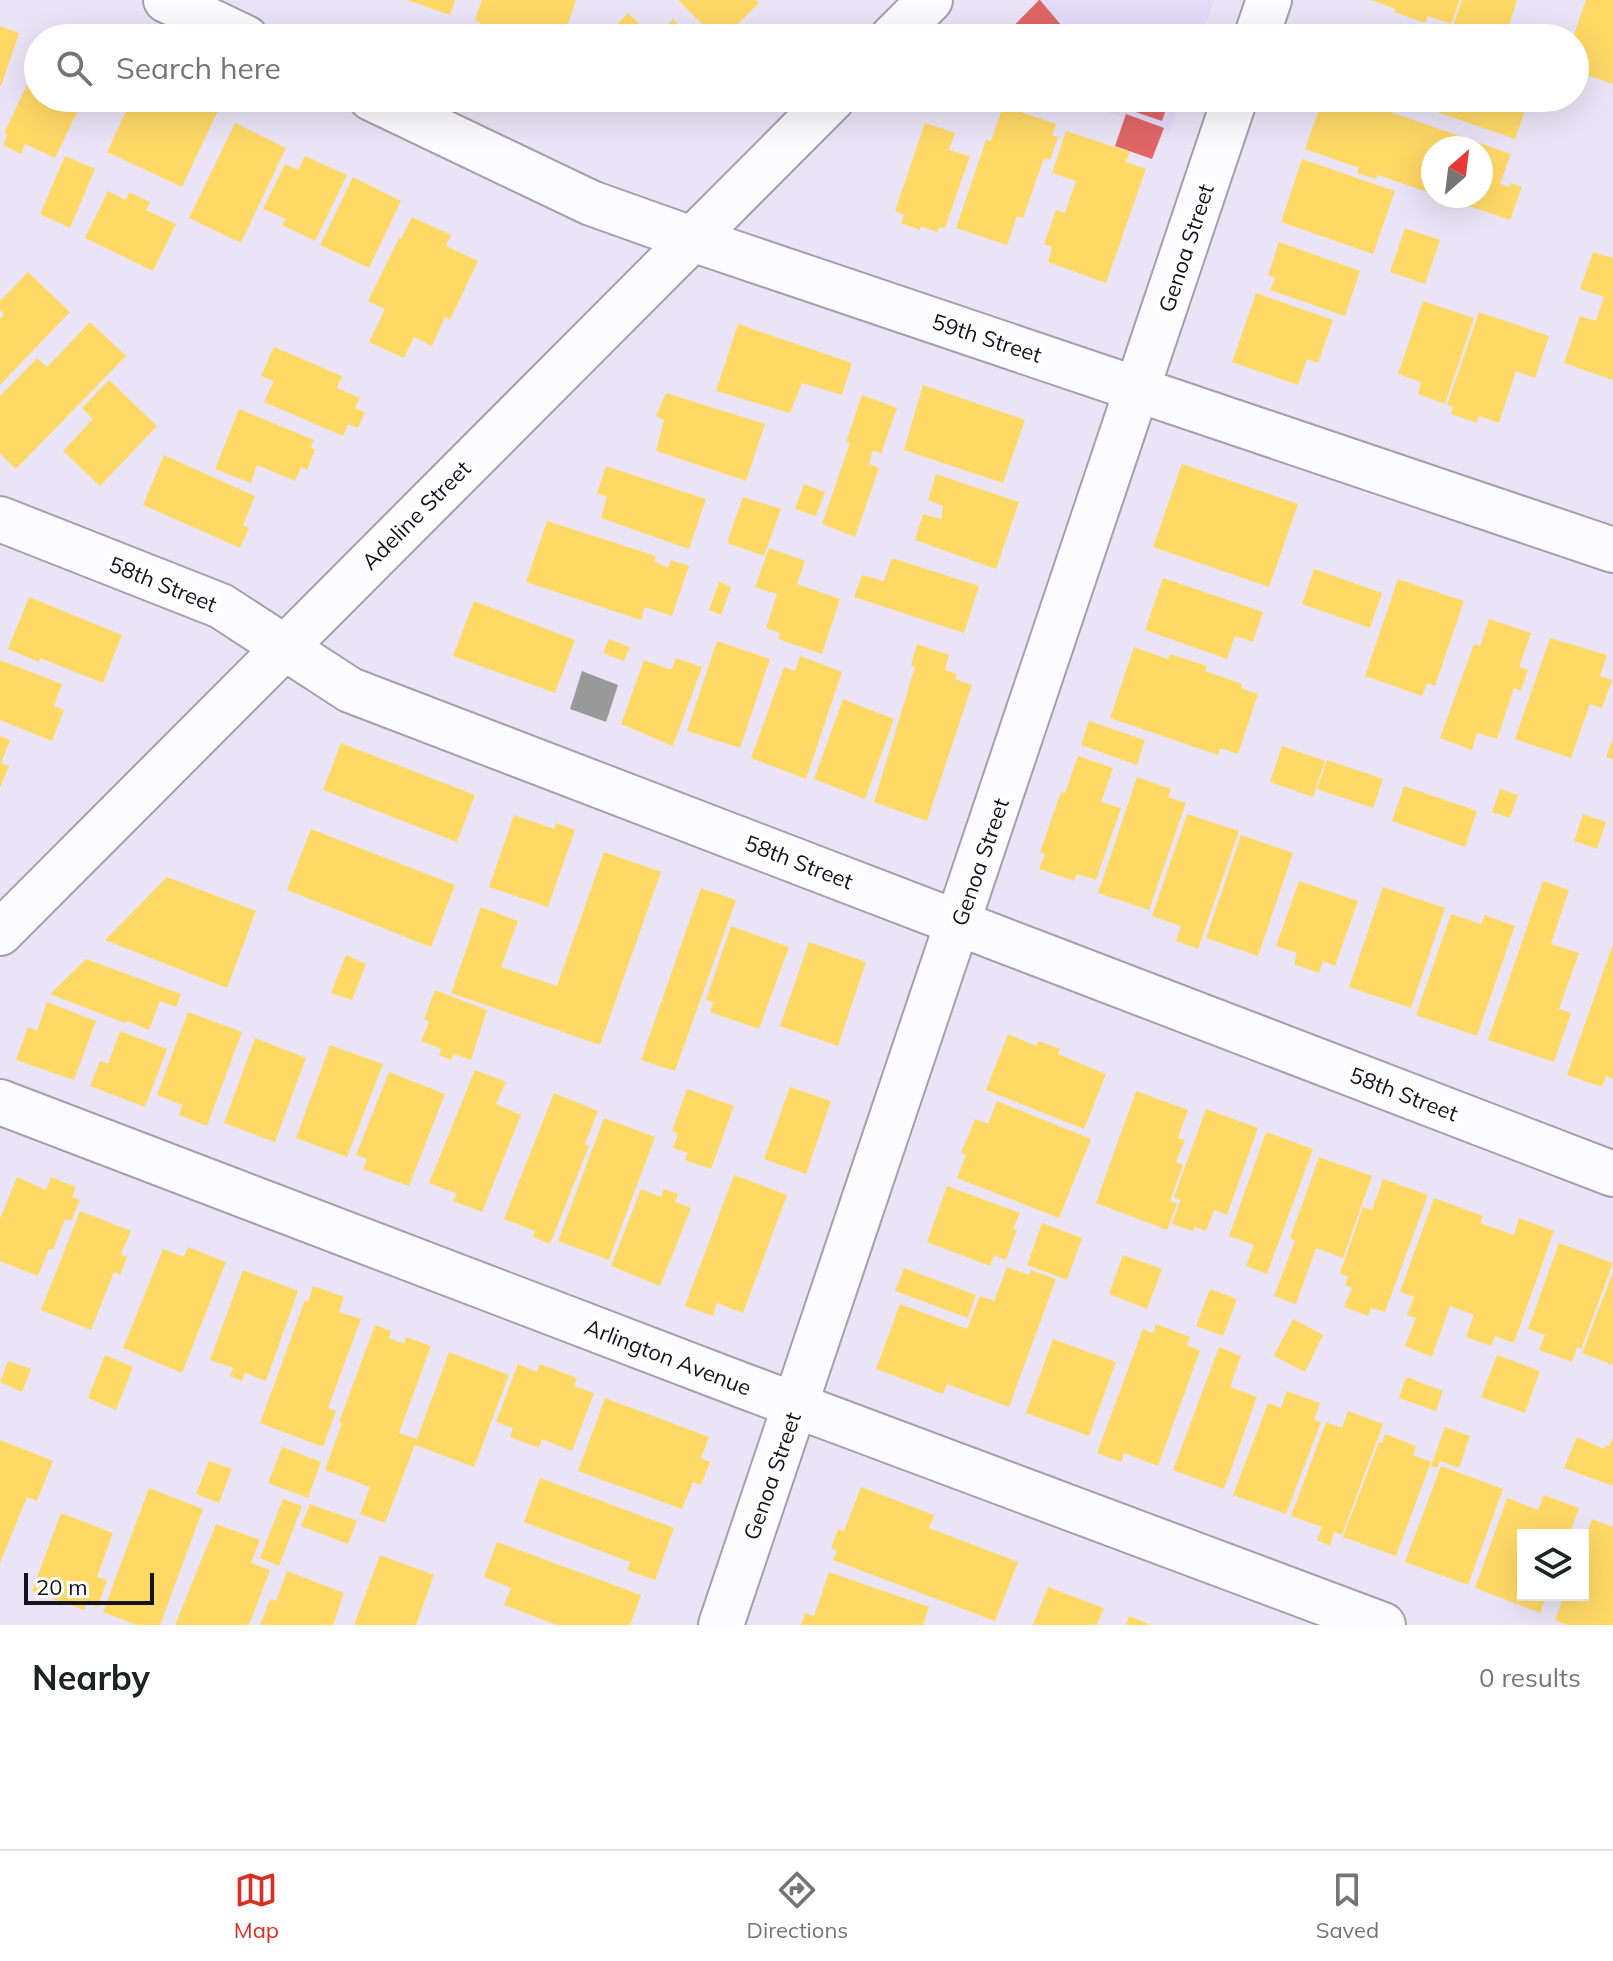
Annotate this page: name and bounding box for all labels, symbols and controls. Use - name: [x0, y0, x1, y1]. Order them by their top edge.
- search box: [24, 24, 1589, 112]
- icon: search: [52, 46, 96, 90]
- text: Search here: [116, 49, 281, 87]
- north arrow: [1421, 136, 1493, 208]
- street label: Genoa Street: [1152, 180, 1220, 316]
- street label: 59th Street: [929, 307, 1046, 369]
- street label: Adeline Street: [355, 454, 477, 576]
- street label: 58th Street: [105, 550, 221, 618]
- street label: Genoa Street: [945, 794, 1015, 930]
- street label: 58th Street: [741, 829, 857, 896]
- street label: 58th Street: [1346, 1061, 1462, 1128]
- street label: Arlington Avenue: [581, 1312, 755, 1402]
- street label: Genoa Street: [737, 1408, 807, 1544]
- map controls: [1517, 1529, 1589, 1601]
- button: layers: [1517, 1529, 1589, 1601]
- scale bar: [24, 1569, 154, 1605]
- text: 20 m: [36, 1573, 87, 1601]
- text: Nearby: [32, 1656, 150, 1699]
- text: 0 results: [1479, 1661, 1581, 1694]
- tab: Map: [234, 1868, 279, 1944]
- tab: Directions: [747, 1868, 848, 1944]
- tab: Saved: [1316, 1868, 1379, 1944]

